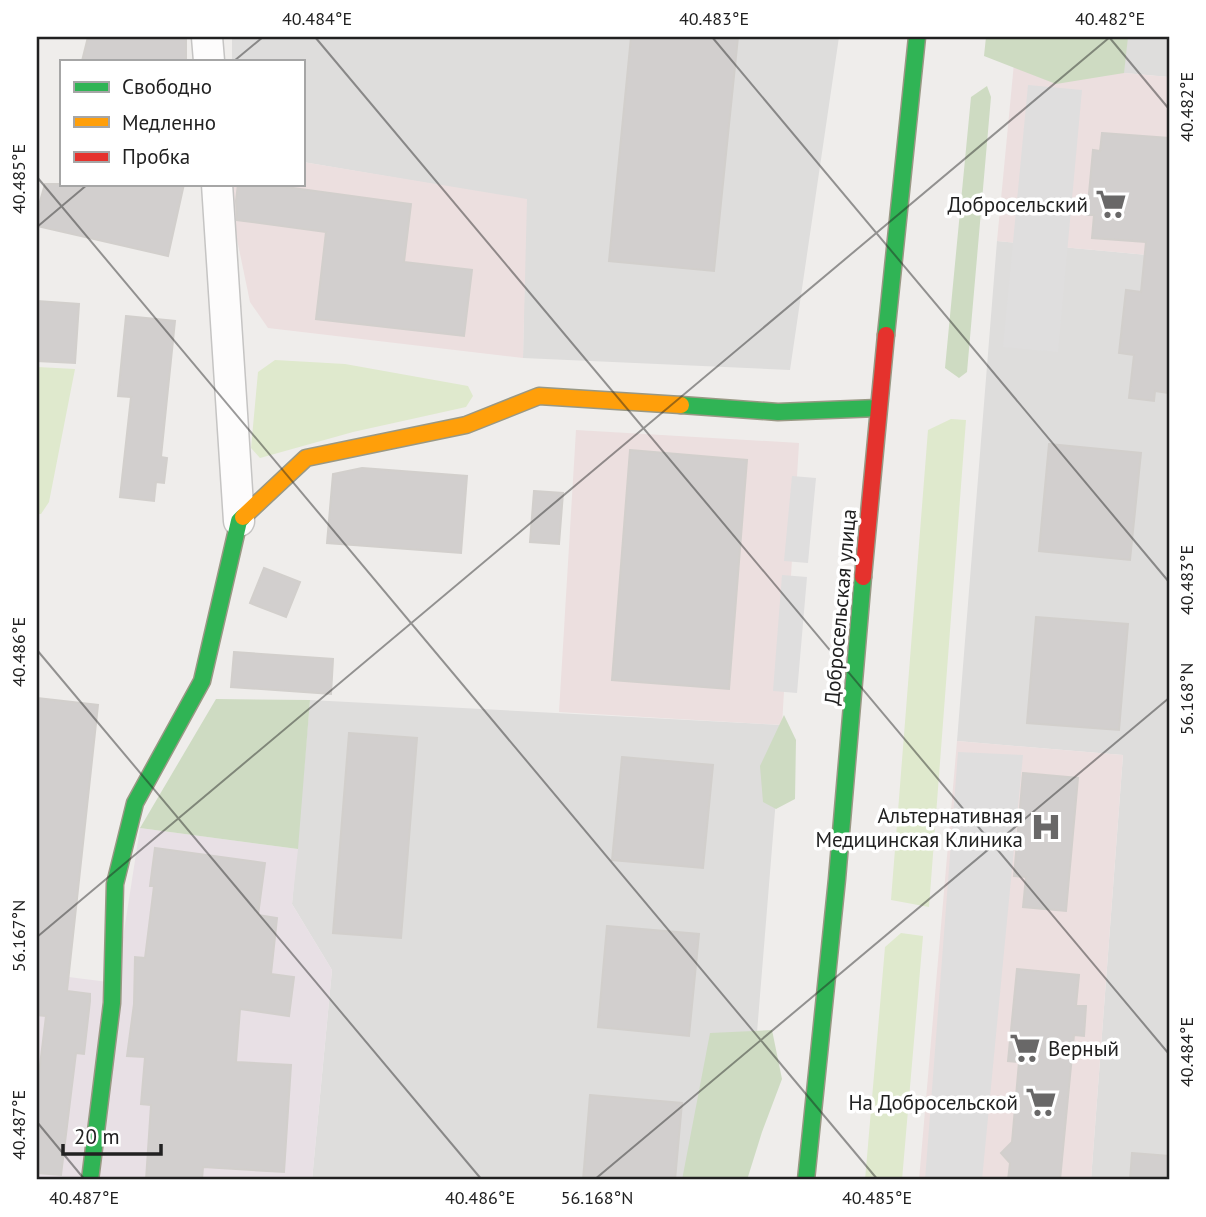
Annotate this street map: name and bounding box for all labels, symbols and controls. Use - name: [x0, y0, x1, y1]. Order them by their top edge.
- text: 40.484°E: [282, 7, 352, 30]
- text: 40.483°E: [679, 7, 749, 30]
- text: 40.482°E: [1075, 7, 1145, 30]
- legend: [60, 60, 304, 186]
- text: 40.482°E: [1175, 72, 1198, 142]
- text: Свободно: [122, 73, 212, 100]
- text: Медленно: [122, 109, 216, 136]
- text: Пробка: [122, 143, 190, 170]
- text: 40.485°E: [7, 144, 30, 214]
- supermarket icon: Добросельский: [1094, 187, 1128, 221]
- place label: Добросельский: [948, 191, 1088, 218]
- street label: Добросельская улица: [818, 508, 862, 706]
- text: 40.483°E: [1175, 545, 1198, 615]
- text: 40.486°E: [7, 617, 30, 687]
- text: 56.168°N: [1175, 663, 1198, 735]
- place label: Альтернативная Mедицинская Kлиника: [815, 802, 1023, 853]
- hospital icon: Альтернативная Mедицинская Kлиника: [1029, 810, 1063, 844]
- text: 56.167°N: [7, 900, 30, 972]
- text: 40.484°E: [1175, 1017, 1198, 1087]
- supermarket icon: Верный: [1008, 1031, 1042, 1065]
- place label: Верный: [1048, 1035, 1119, 1062]
- supermarket icon: На Добросельской: [1024, 1085, 1058, 1119]
- place label: На Добросельской: [848, 1089, 1018, 1116]
- text: 40.487°E: [7, 1090, 30, 1160]
- scale bar: [63, 1112, 161, 1156]
- text: 20 m: [74, 1123, 120, 1150]
- text: 40.487°E: [49, 1186, 119, 1209]
- text: 40.486°E: [445, 1186, 515, 1209]
- text: 56.168°N: [561, 1186, 633, 1209]
- text: 40.485°E: [842, 1186, 912, 1209]

